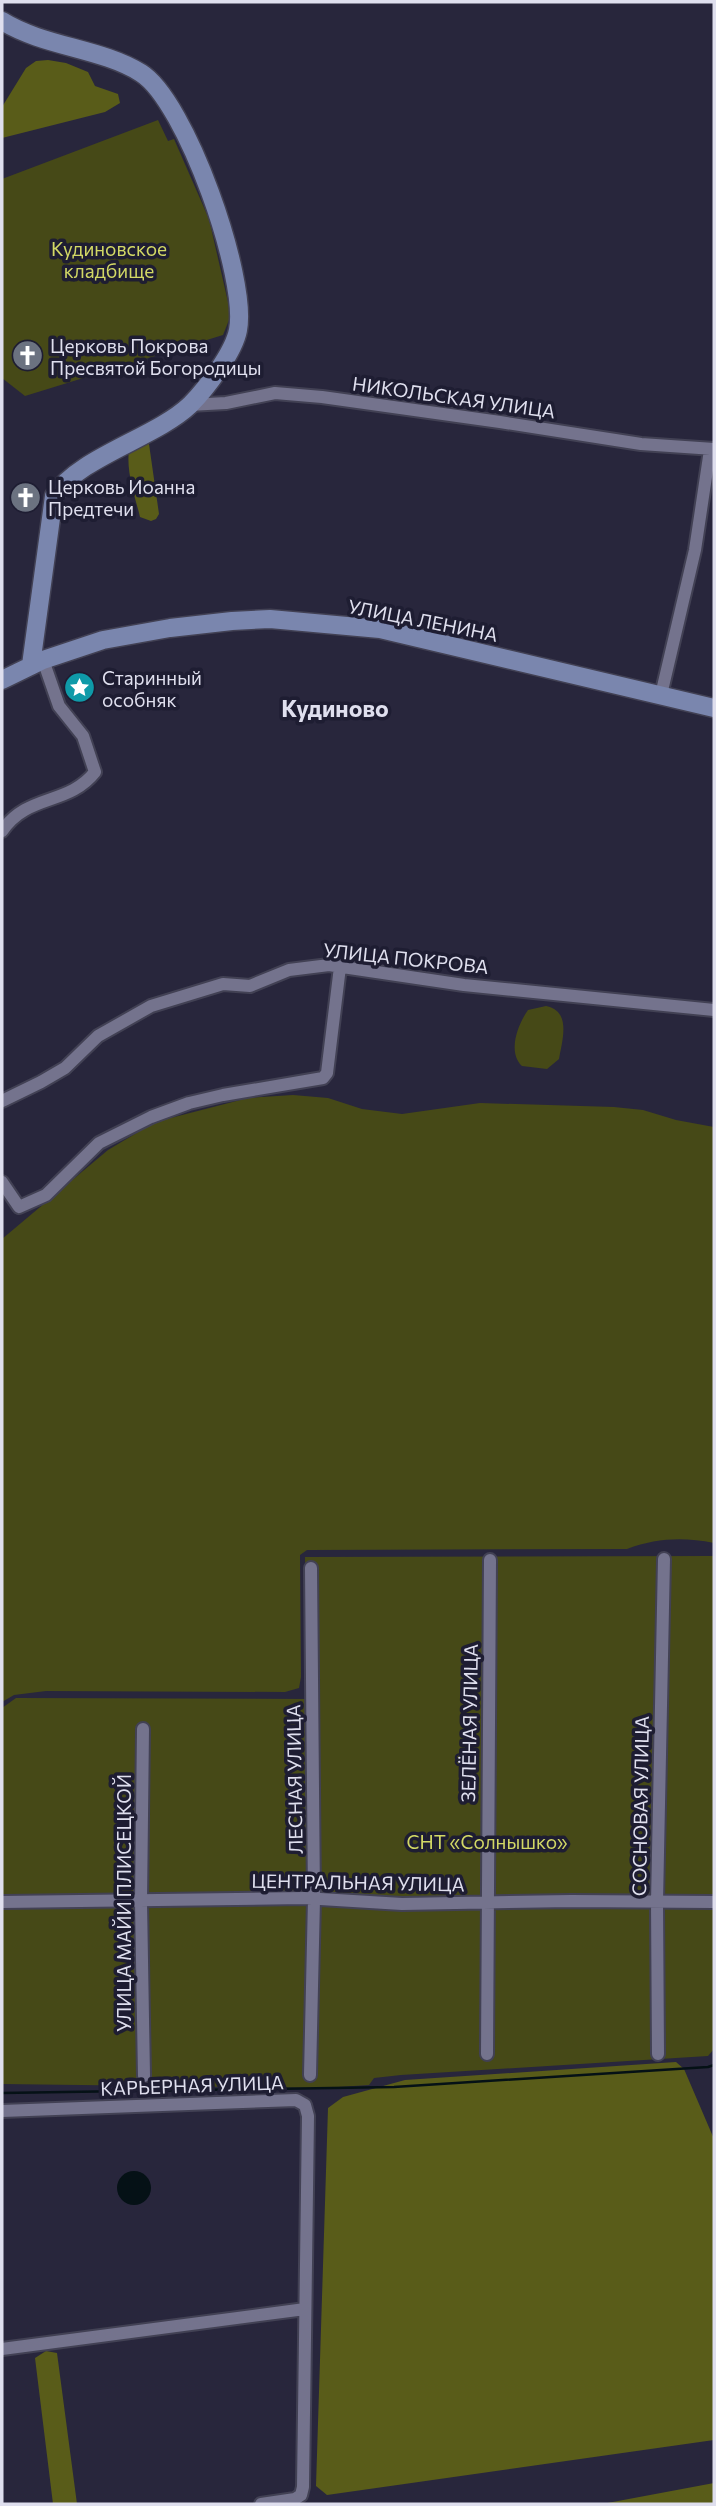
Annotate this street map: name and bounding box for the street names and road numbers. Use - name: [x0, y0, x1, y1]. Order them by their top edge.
- street label: НИКОЛЬСКАЯ УЛИЦА: [351, 371, 557, 423]
- street label: УЛИЦА ЛЕНИНА: [346, 594, 500, 646]
- street label: УЛИЦА ПОКРОВА: [322, 938, 490, 978]
- street label: ЗЕЛЁНАЯ УЛИЦА: [456, 1643, 482, 1803]
- street label: ЛЕСНАЯ УЛИЦА: [281, 1704, 307, 1854]
- street label: СОСНОВАЯ УЛИЦА: [627, 1716, 653, 1896]
- street label: УЛИЦА МАЙИ ПЛИСЕЦКОЙ: [112, 1774, 135, 2032]
- street label: ЦЕНТРАЛЬНАЯ УЛИЦА: [251, 1869, 465, 1895]
- street label: КАРЬЕРНАЯ УЛИЦА: [100, 2070, 284, 2100]

